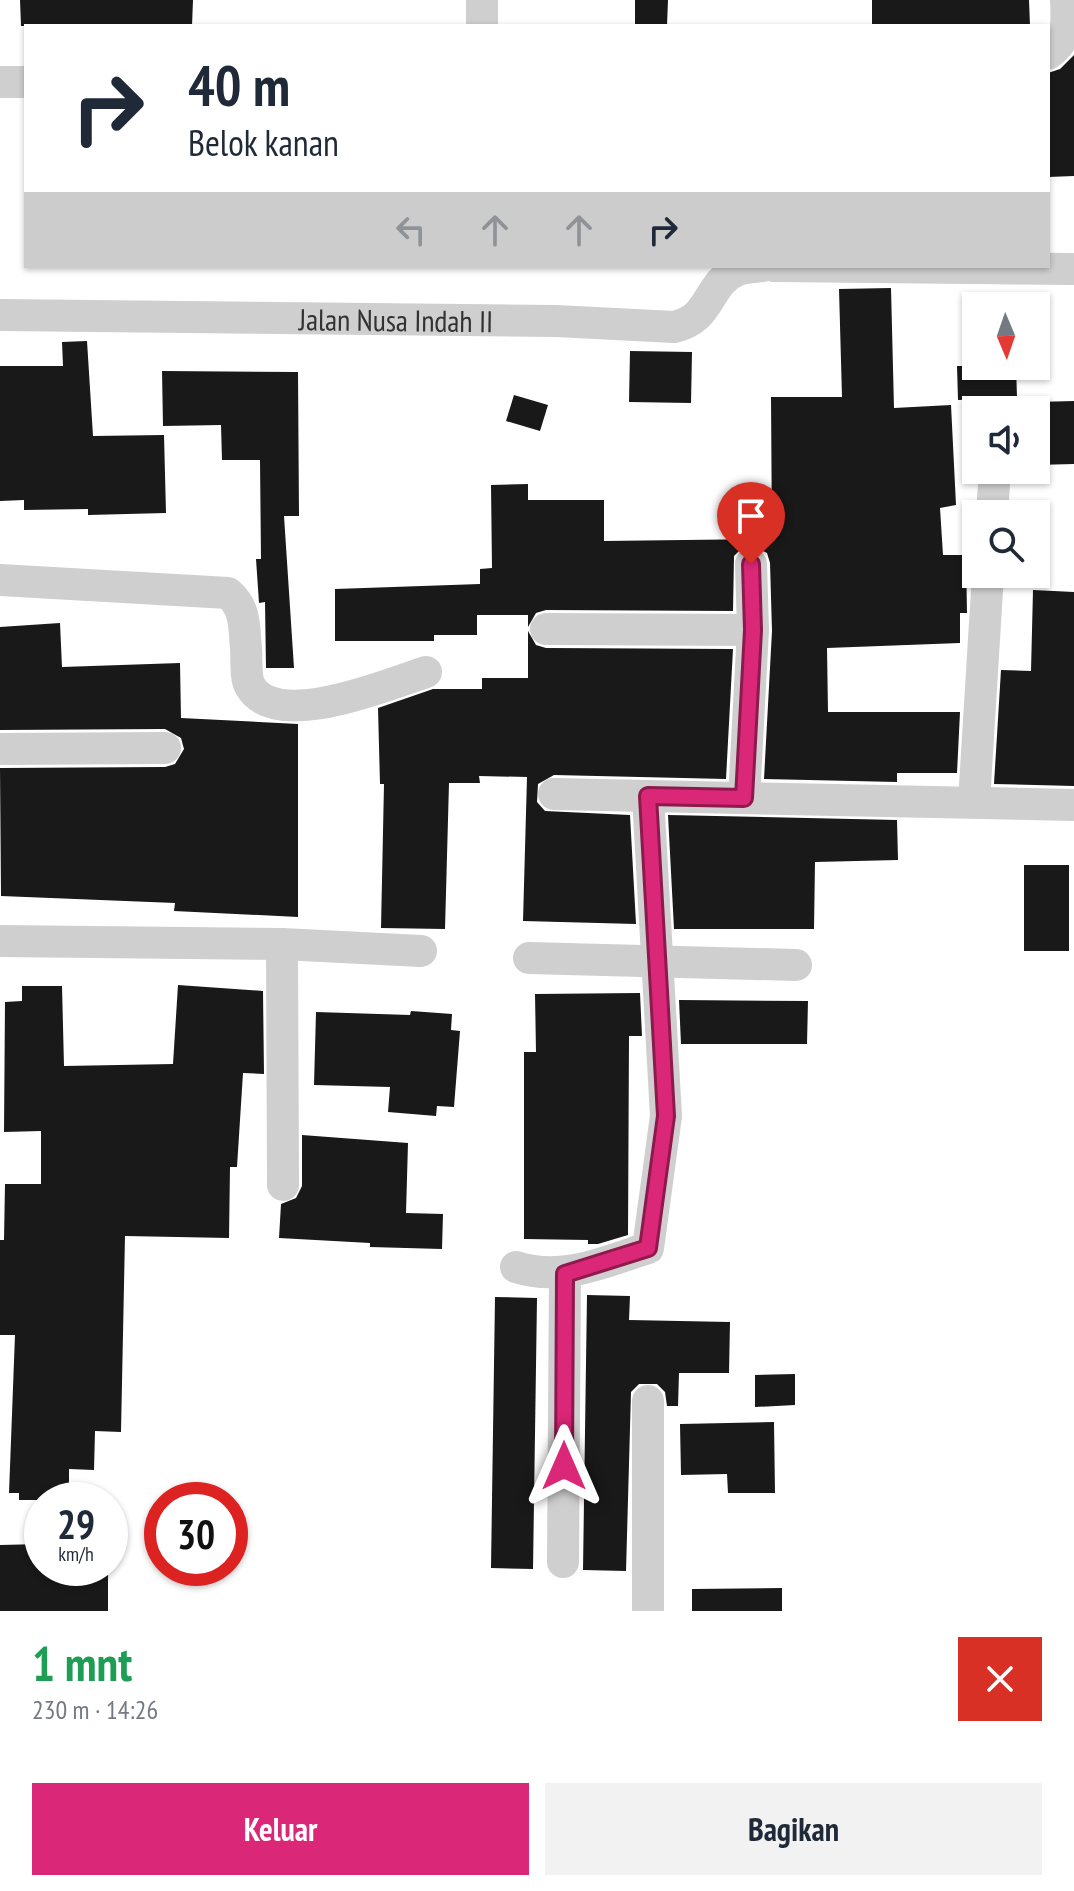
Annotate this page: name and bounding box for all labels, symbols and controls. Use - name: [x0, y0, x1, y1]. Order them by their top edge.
- text: 40 m: [188, 49, 290, 121]
- icon: right: [56, 56, 160, 160]
- text: Belok kanan: [188, 119, 339, 166]
- icon: left: [389, 208, 433, 252]
- icon: ahead: [473, 208, 517, 252]
- icon: ahead: [557, 208, 601, 252]
- icon: right: [641, 208, 685, 252]
- north arrow: [962, 292, 1050, 380]
- map controls: [962, 292, 1050, 588]
- street label: Jalan Nusa Indah II: [298, 299, 493, 340]
- button: sound: [962, 396, 1050, 484]
- pin: [717, 482, 785, 564]
- icon: arrive: [729, 494, 773, 538]
- button: search: [962, 500, 1050, 588]
- position arrow: [522, 1424, 606, 1508]
- speed limit sign: 30: [144, 1482, 248, 1586]
- text: 29: [57, 1498, 95, 1550]
- text: km/h: [58, 1541, 94, 1567]
- text: 1 mnt: [32, 1632, 132, 1694]
- button: close: [958, 1637, 1042, 1721]
- text: 230 m · 14:26: [32, 1693, 158, 1726]
- button: Keluar: [32, 1783, 529, 1875]
- button: Bagikan: [545, 1783, 1042, 1875]

